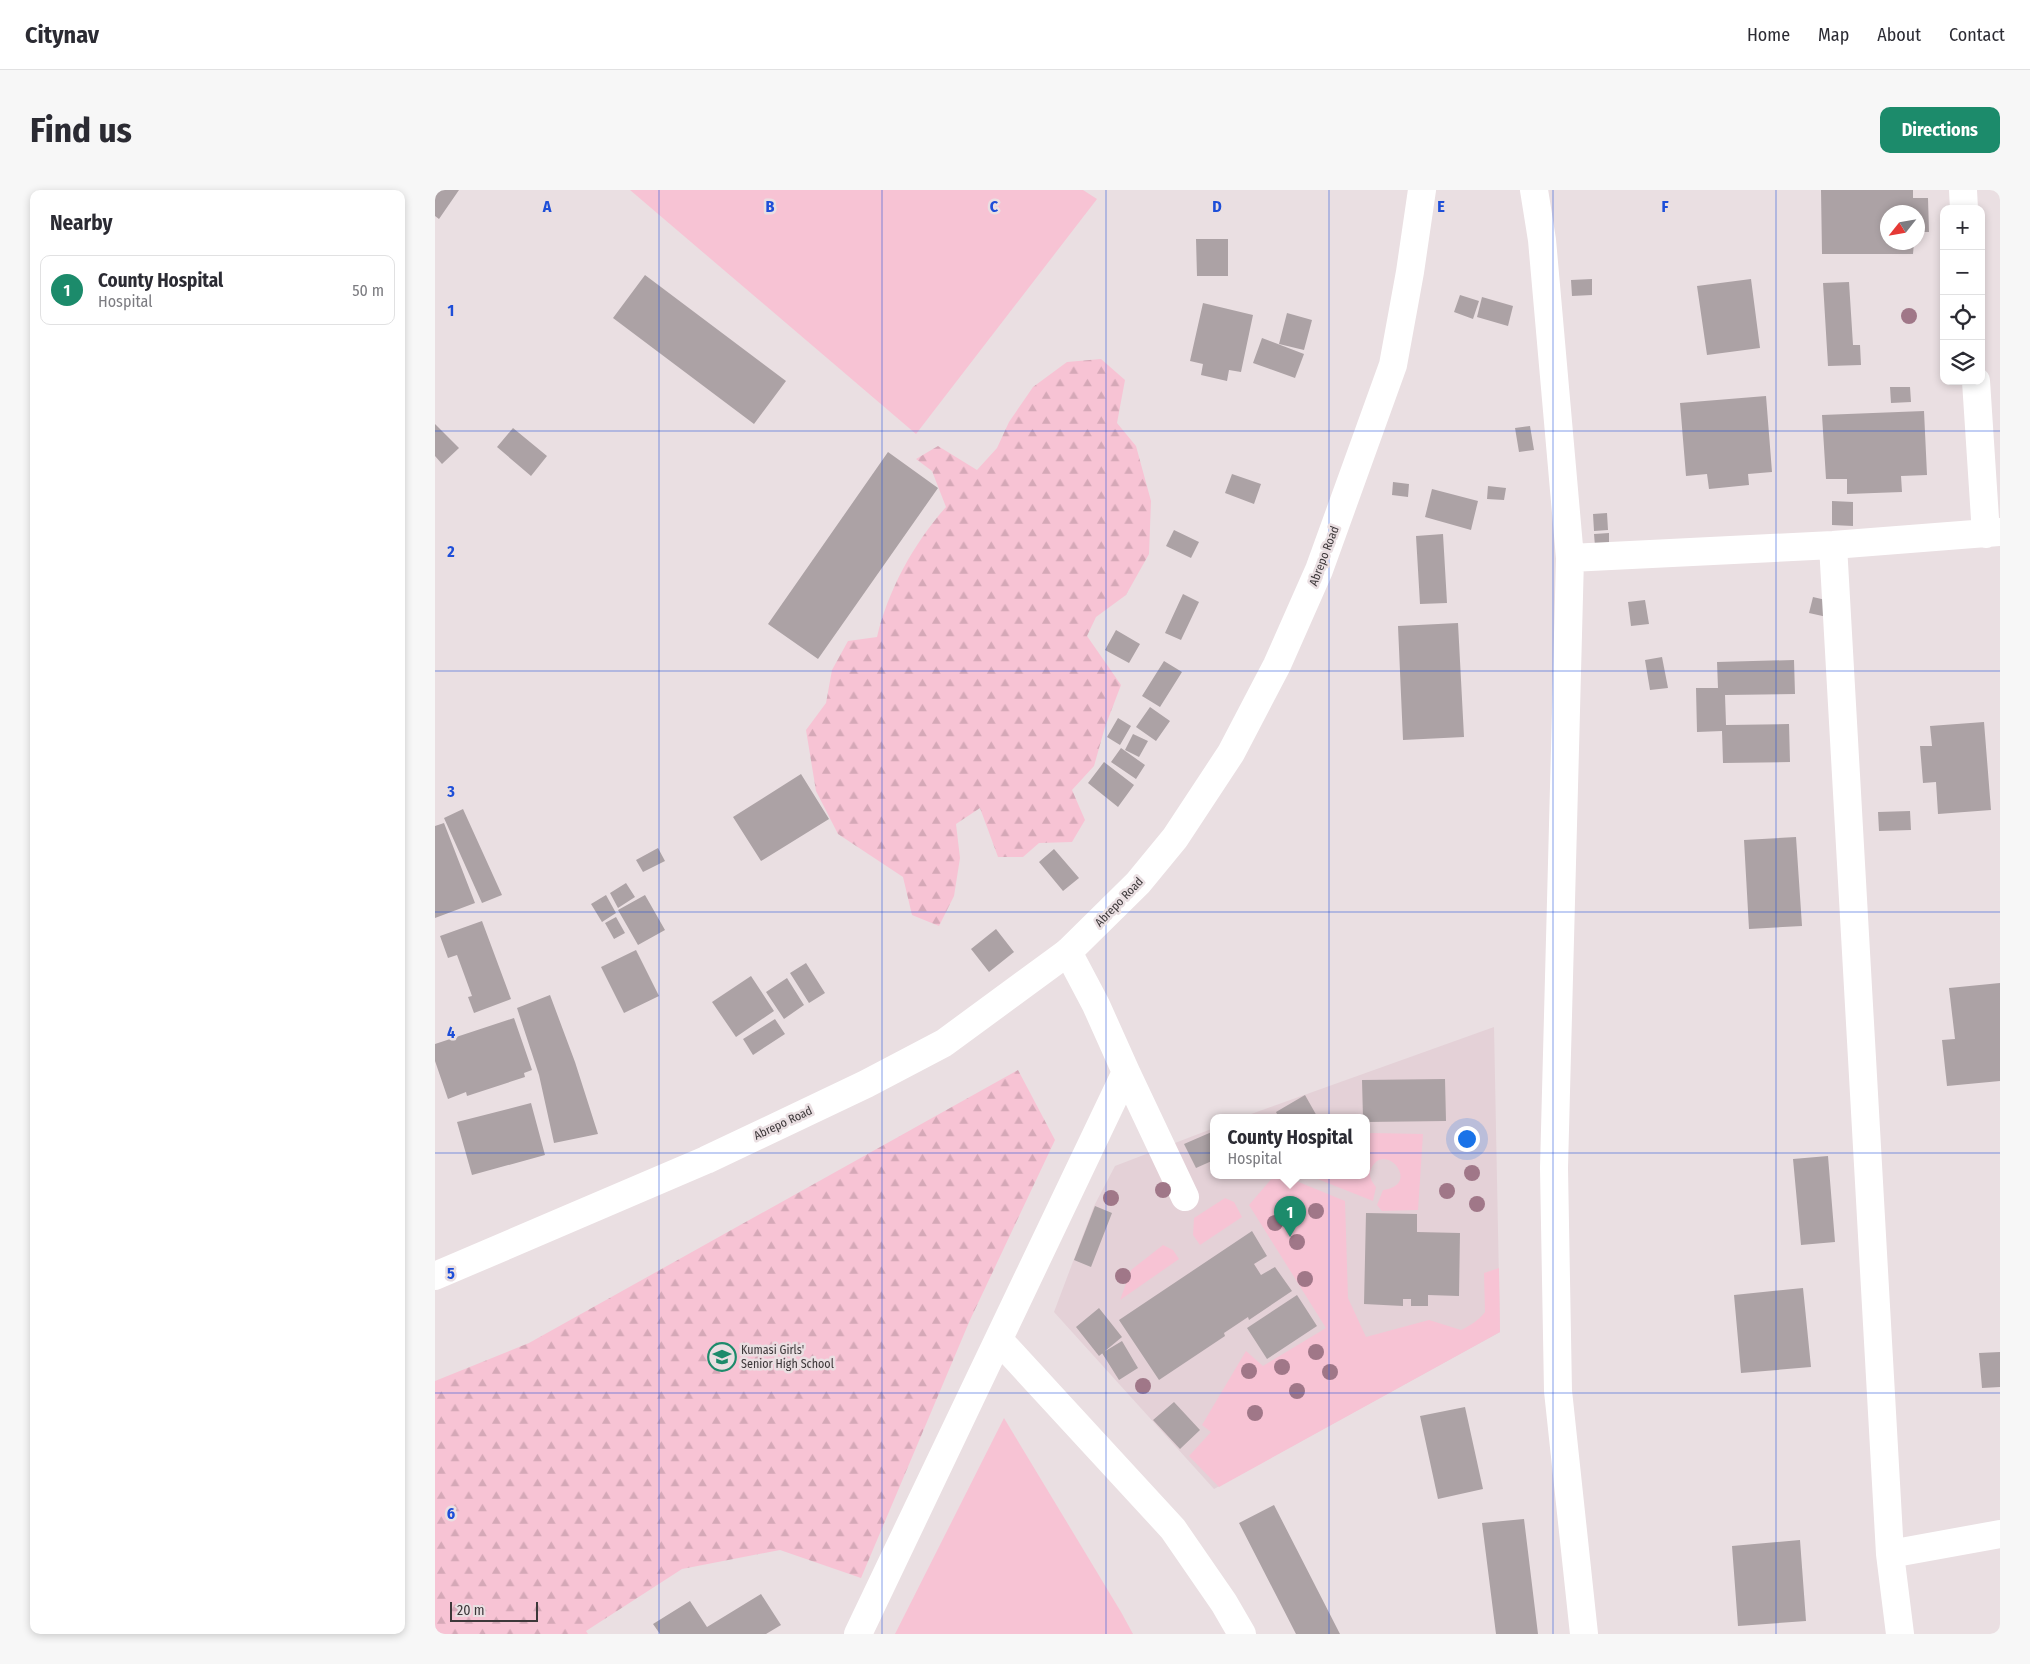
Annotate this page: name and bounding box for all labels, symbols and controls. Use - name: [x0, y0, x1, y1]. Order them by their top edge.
- text: Citynav: [25, 21, 99, 49]
- text: Home: [1747, 24, 1790, 46]
- text: Map: [1818, 24, 1849, 46]
- text: About: [1877, 24, 1921, 46]
- text: Contact: [1949, 24, 2005, 46]
- button: Directions: [1880, 107, 2000, 153]
- text: Find us: [30, 109, 132, 151]
- text: A: [542, 197, 552, 216]
- text: B: [766, 197, 775, 216]
- text: C: [990, 197, 999, 216]
- text: D: [1212, 197, 1222, 216]
- text: E: [1437, 197, 1445, 216]
- text: F: [1661, 197, 1669, 216]
- north arrow: [1880, 205, 1925, 250]
- map controls: [1940, 205, 1985, 385]
- button: +: [1940, 205, 1985, 250]
- text: Nearby: [50, 210, 112, 236]
- button: −: [1940, 250, 1985, 295]
- text: County Hospital: [98, 269, 223, 292]
- text: 1: [64, 281, 70, 300]
- text: 50 m: [352, 281, 384, 300]
- text: Hospital: [98, 292, 153, 311]
- button: locate: [1940, 295, 1985, 340]
- text: 1: [448, 301, 454, 320]
- button: layers: [1940, 340, 1985, 385]
- street label: Abrepo Road: [1306, 524, 1342, 588]
- text: 2: [446, 542, 455, 561]
- text: 3: [446, 782, 455, 801]
- street label: Abrepo Road: [1092, 875, 1146, 929]
- text: 4: [447, 1023, 455, 1042]
- street label: Abrepo Road: [752, 1103, 814, 1143]
- popup: [1210, 1114, 1370, 1179]
- text: County Hospital: [1227, 1126, 1353, 1149]
- your location: [1454, 1126, 1480, 1152]
- text: Hospital: [1227, 1149, 1282, 1168]
- pin: 1: [1274, 1196, 1306, 1237]
- text: 5: [447, 1264, 455, 1283]
- school or university icon: Kumasi Girls' Senior High School: [707, 1342, 737, 1372]
- place label: Kumasi Girls' Senior High School: [741, 1343, 834, 1371]
- text: 6: [447, 1504, 455, 1523]
- scale bar: [450, 1599, 537, 1622]
- text: 20 m: [457, 1602, 485, 1619]

